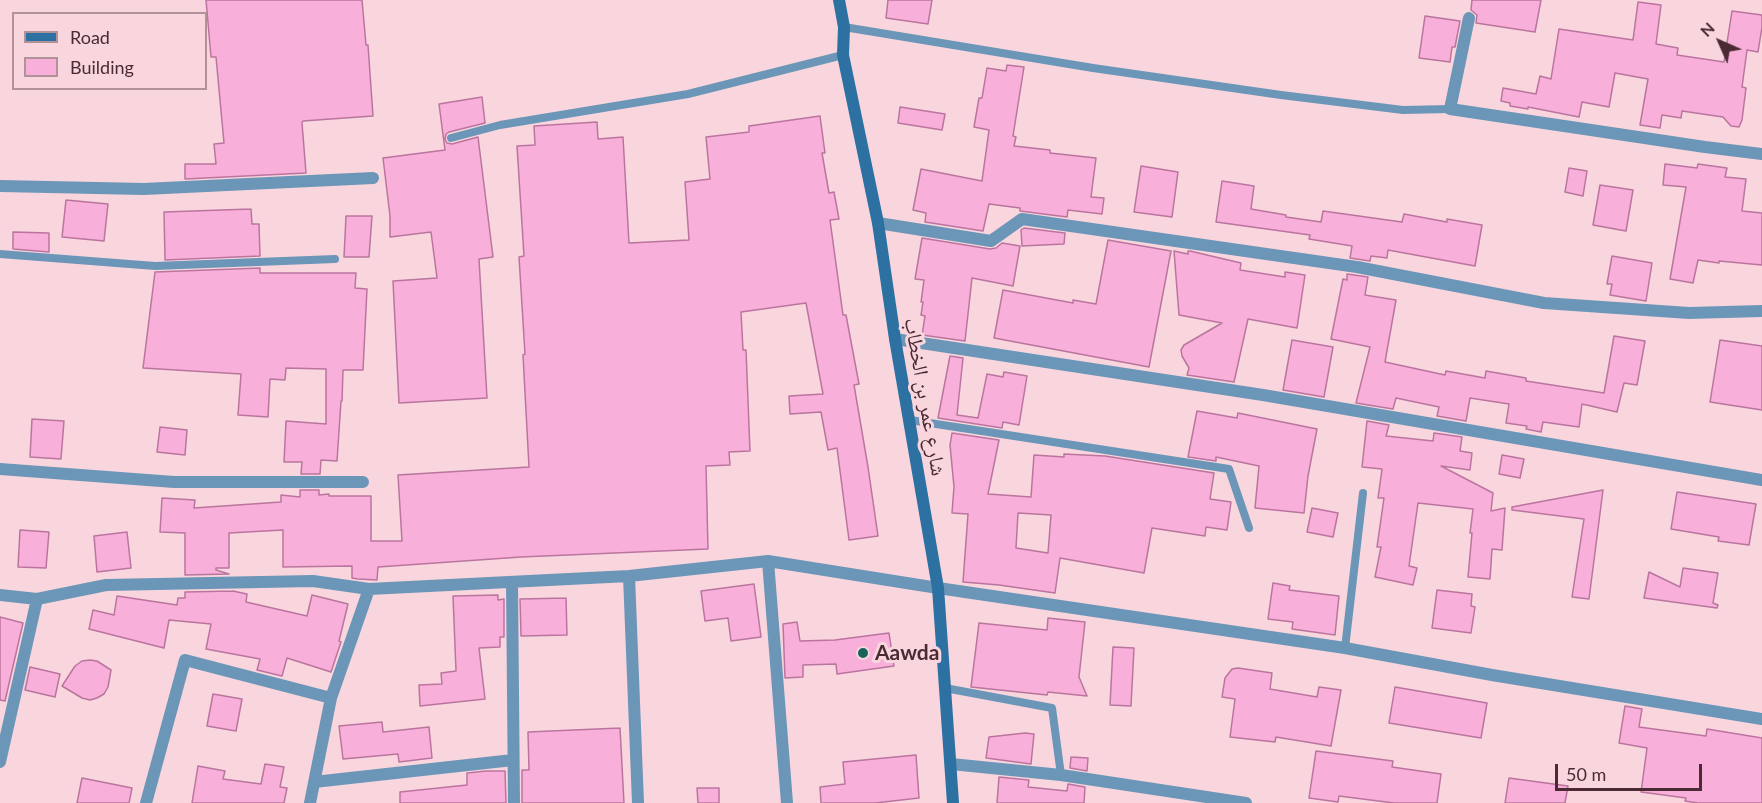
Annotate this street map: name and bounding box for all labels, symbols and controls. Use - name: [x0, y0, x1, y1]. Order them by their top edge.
- legend: [12, 12, 207, 90]
- north arrow: [1690, 12, 1750, 72]
- text: N: [1696, 18, 1718, 40]
- text: Road: [70, 26, 110, 48]
- text: Building: [70, 56, 134, 78]
- street label: شارع عمر بن الخطاب: [899, 316, 951, 478]
- place label: Aawda: [875, 640, 939, 666]
- marker: Aawda: [856, 646, 870, 660]
- scale bar: [1558, 752, 1705, 790]
- text: 50 m: [1566, 763, 1606, 785]

